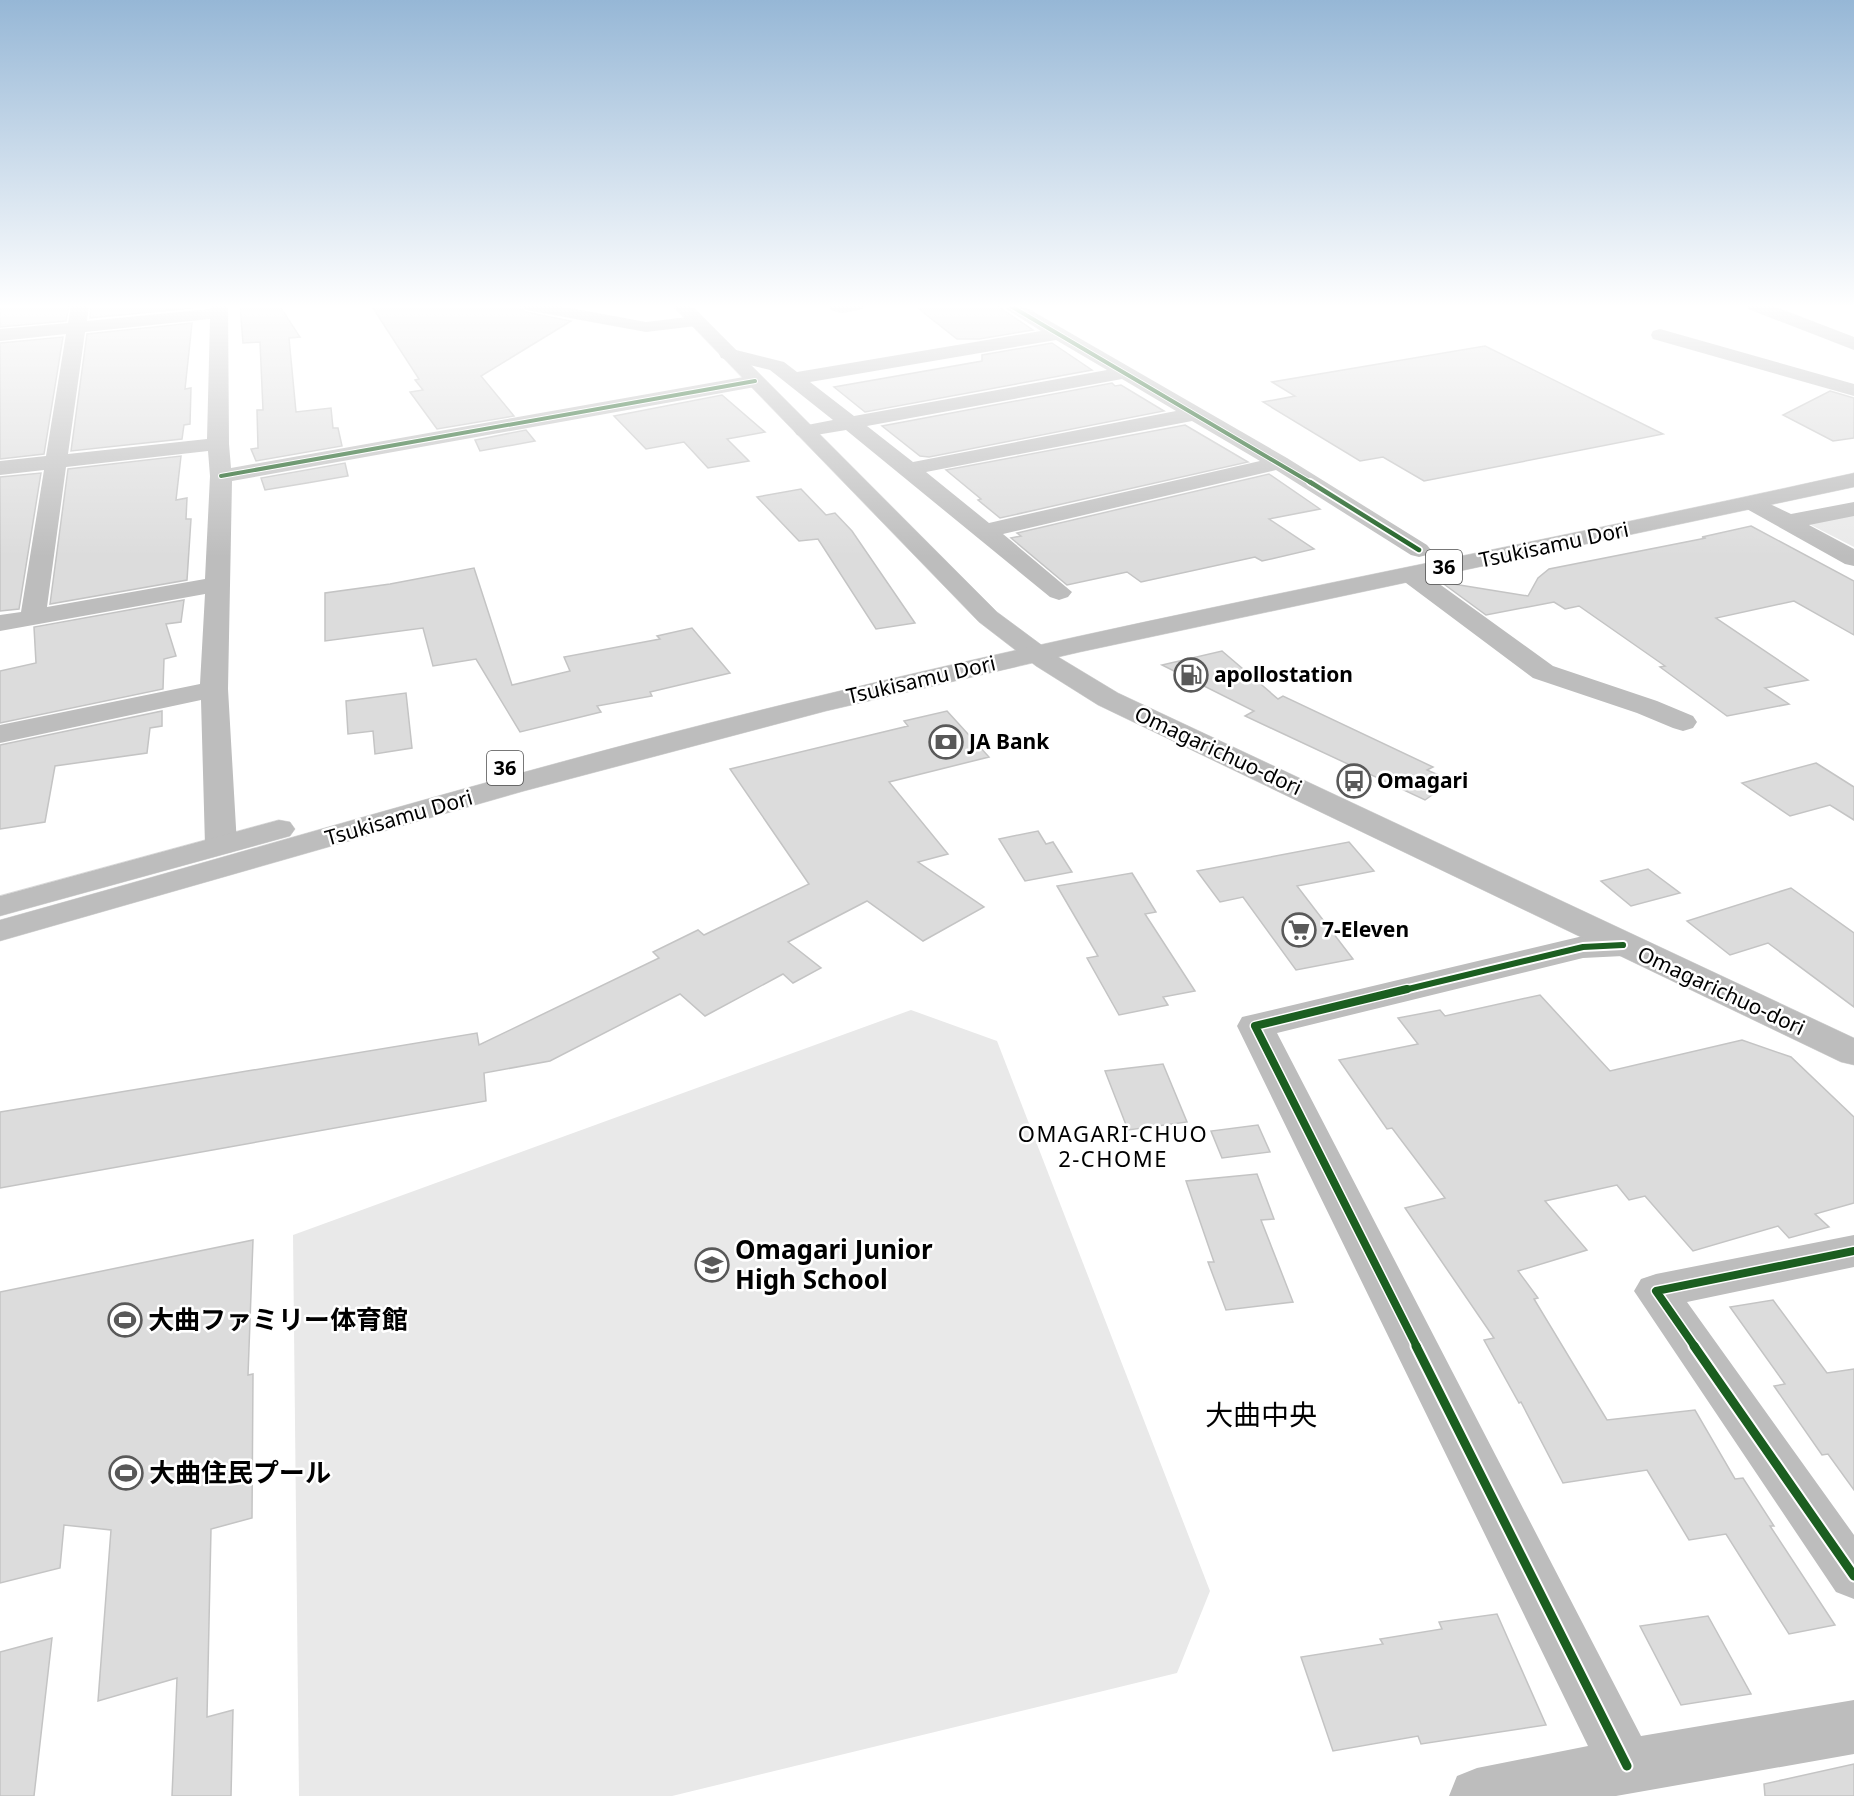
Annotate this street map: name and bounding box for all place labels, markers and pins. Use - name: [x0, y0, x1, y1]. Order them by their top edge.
- fuel station icon: apollostation: [1173, 657, 1209, 693]
- place label: apollostation: [1214, 660, 1353, 688]
- bank icon: JA Bank: [928, 724, 964, 760]
- place label: JA Bank: [967, 727, 1050, 755]
- bus stop icon: Omagari: [1336, 763, 1372, 799]
- place label: Omagari: [1377, 766, 1468, 794]
- supermarket icon: 7-Eleven: [1281, 912, 1317, 948]
- place label: 7-Eleven: [1322, 915, 1409, 943]
- place label: Omagari Junior High School: [735, 1231, 933, 1297]
- school or university icon: Omagari Junior High School: [694, 1247, 730, 1283]
- place label: 大曲ファミリー体育館: [148, 1301, 408, 1337]
- sports icon: 大曲ファミリー体育館: [107, 1302, 143, 1338]
- place label: 大曲住民プール: [149, 1454, 331, 1490]
- sports icon: 大曲住民プール: [108, 1455, 144, 1491]

